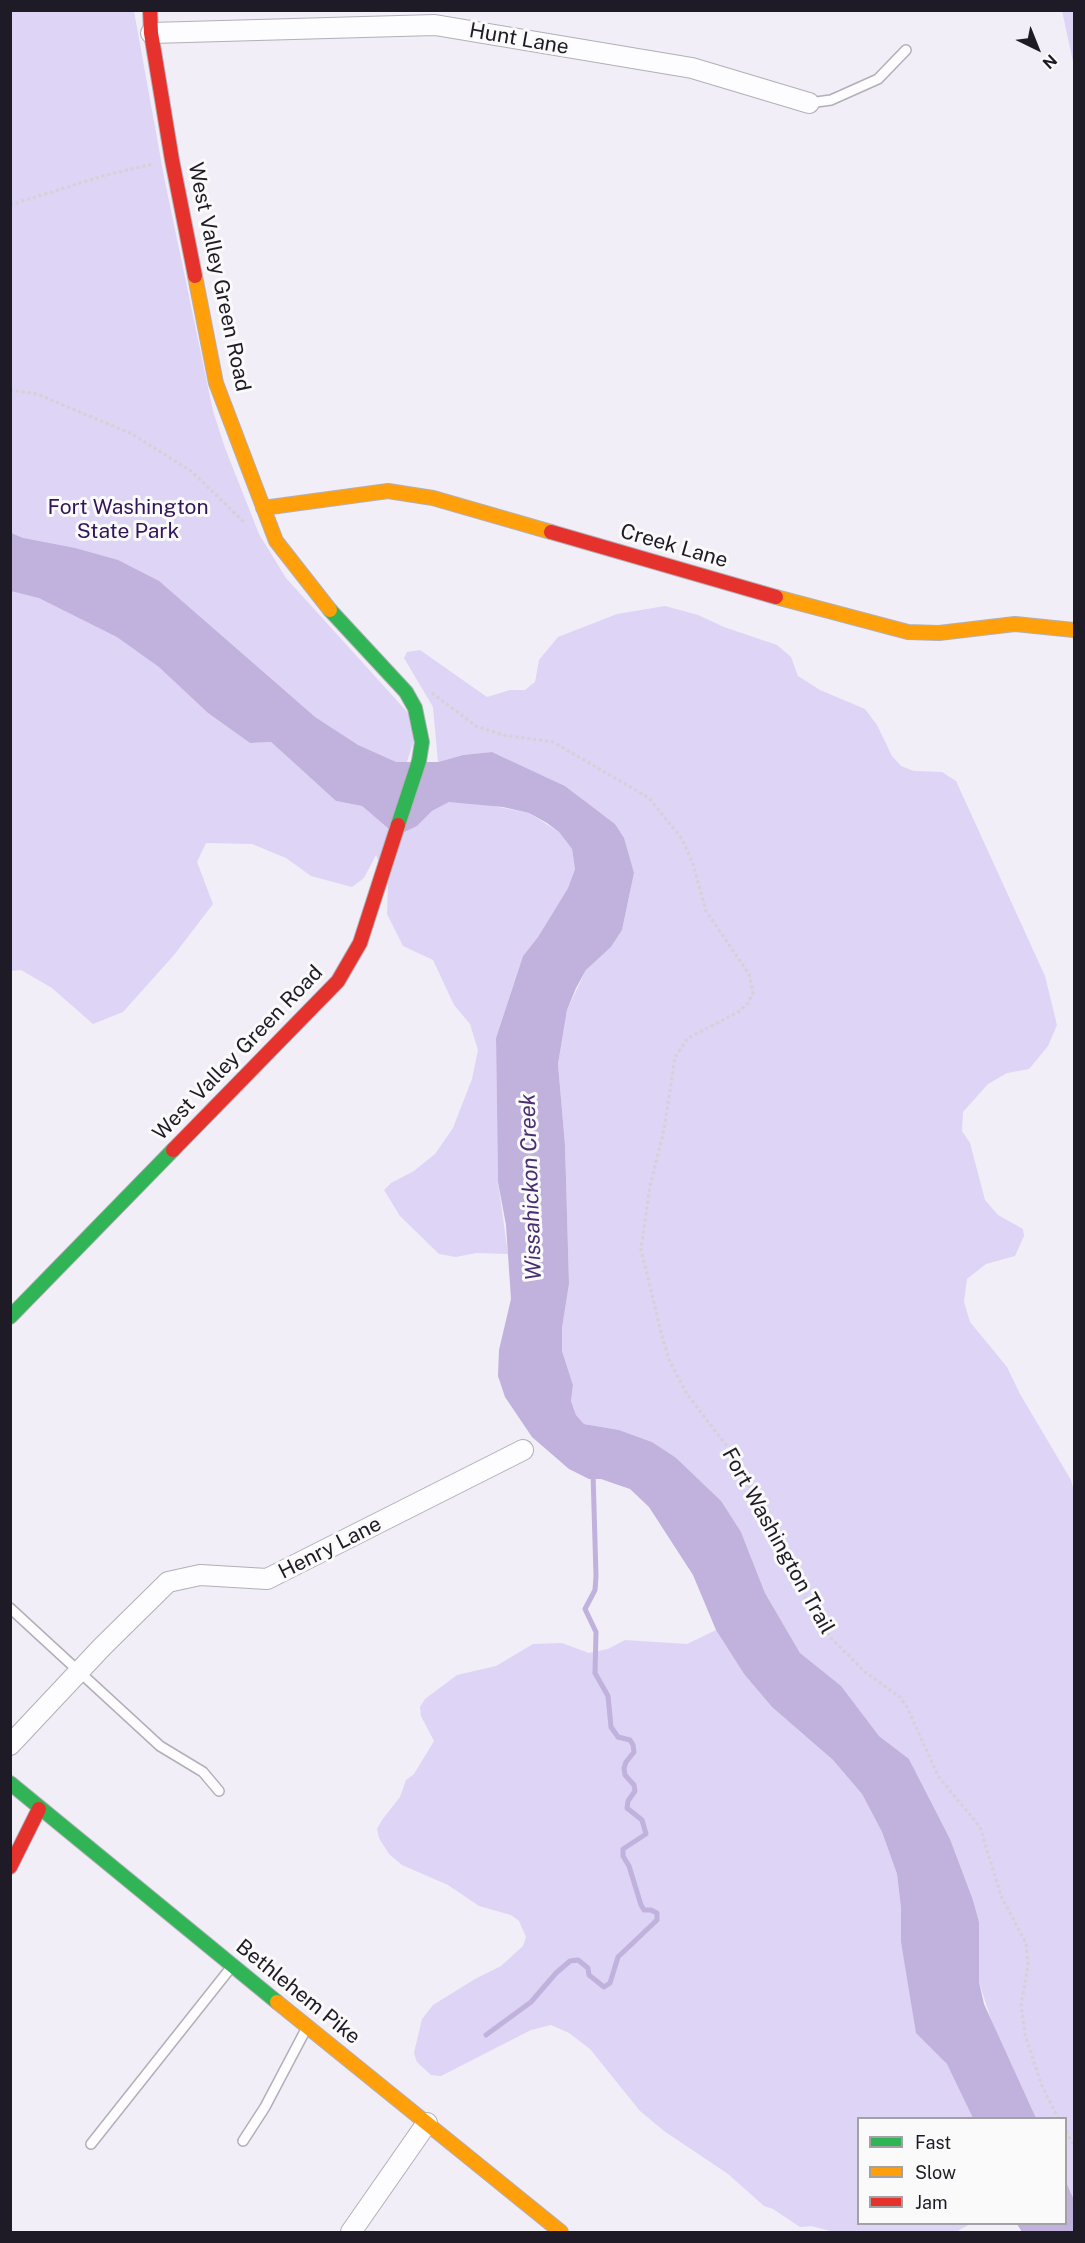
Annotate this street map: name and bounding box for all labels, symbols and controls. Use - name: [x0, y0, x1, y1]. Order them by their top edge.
- street label: Hunt Lane: [467, 18, 571, 60]
- north arrow: [1007, 18, 1067, 78]
- text: N: [1039, 50, 1061, 73]
- street label: West Valley Green Road: [182, 160, 256, 394]
- park label: Fort Washington State Park: [47, 495, 209, 545]
- street label: Creek Lane: [617, 519, 731, 573]
- street label: West Valley Green Road: [148, 960, 328, 1146]
- water label: Wissahickon Creek: [515, 1093, 547, 1281]
- street label: Fort Washington Trail: [716, 1443, 840, 1639]
- street label: Henry Lane: [274, 1511, 386, 1585]
- street label: Bethlehem Pike: [231, 1934, 365, 2050]
- legend: [857, 2117, 1067, 2225]
- text: Fast: [915, 2132, 951, 2153]
- text: Slow: [915, 2162, 956, 2183]
- text: Jam: [915, 2192, 948, 2213]

